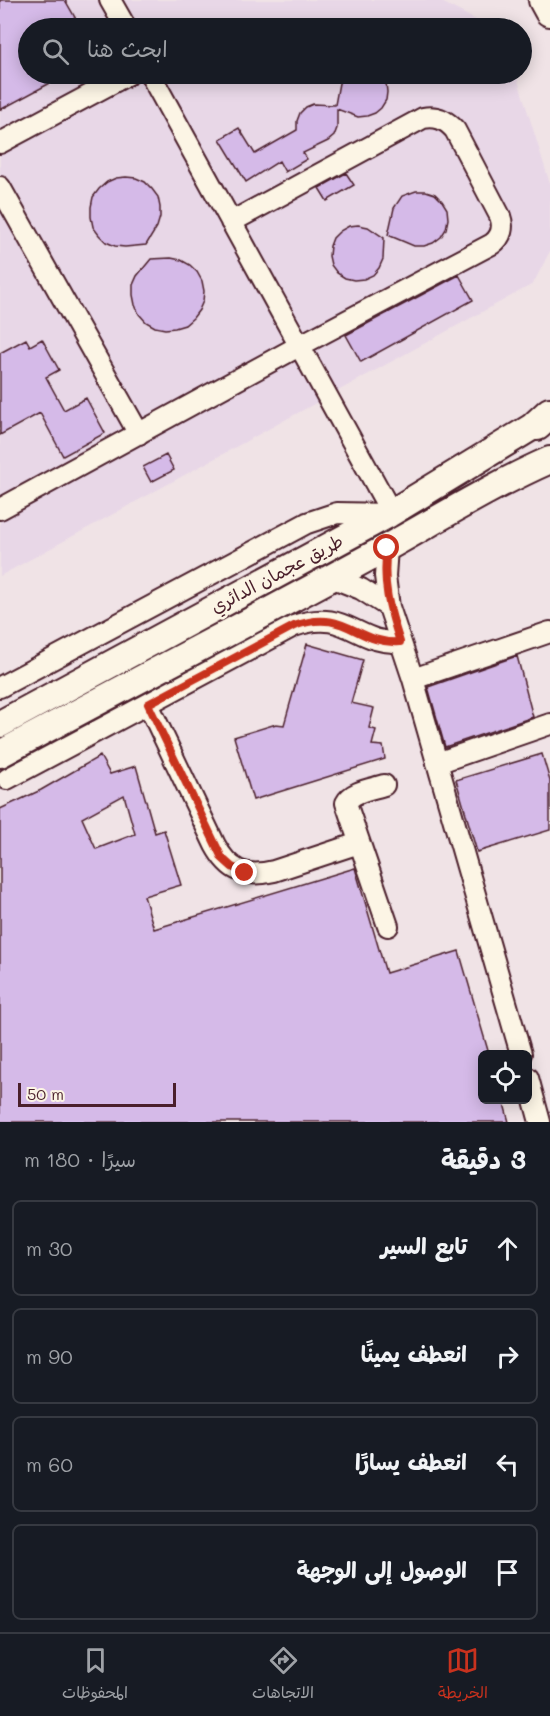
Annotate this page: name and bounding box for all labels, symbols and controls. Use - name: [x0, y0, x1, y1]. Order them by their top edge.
- search box: [18, 18, 532, 84]
- text: ابحث هنا: [87, 34, 168, 63]
- icon: search: [39, 35, 72, 68]
- street label: طريق عجمان الدائري: [206, 528, 348, 620]
- route start: [373, 534, 399, 560]
- route end: [231, 859, 257, 885]
- map controls: [478, 1050, 532, 1104]
- button: locate: [478, 1050, 532, 1104]
- scale bar: [18, 1080, 176, 1108]
- text: 50 m: [27, 1083, 64, 1104]
- text: 3 دقيقة: [441, 1142, 526, 1176]
- text: سيرًا · 180 m: [24, 1146, 136, 1172]
- text: تابع السير: [381, 1231, 467, 1260]
- icon: ahead: [491, 1232, 524, 1265]
- text: 30 m: [26, 1235, 72, 1261]
- text: انعطف يمينًا: [361, 1339, 467, 1368]
- icon: right: [491, 1340, 524, 1373]
- text: 90 m: [26, 1343, 73, 1369]
- text: انعطف يسارًا: [355, 1447, 467, 1476]
- icon: left: [491, 1448, 524, 1481]
- text: 60 m: [26, 1451, 73, 1477]
- text: الوصول إلى الوجهة: [296, 1555, 467, 1584]
- icon: arrive: [491, 1556, 524, 1589]
- tab: المحفوظات: [62, 1644, 128, 1707]
- tab: الاتجاهات: [252, 1644, 314, 1707]
- tab: الخريطة: [438, 1644, 488, 1707]

